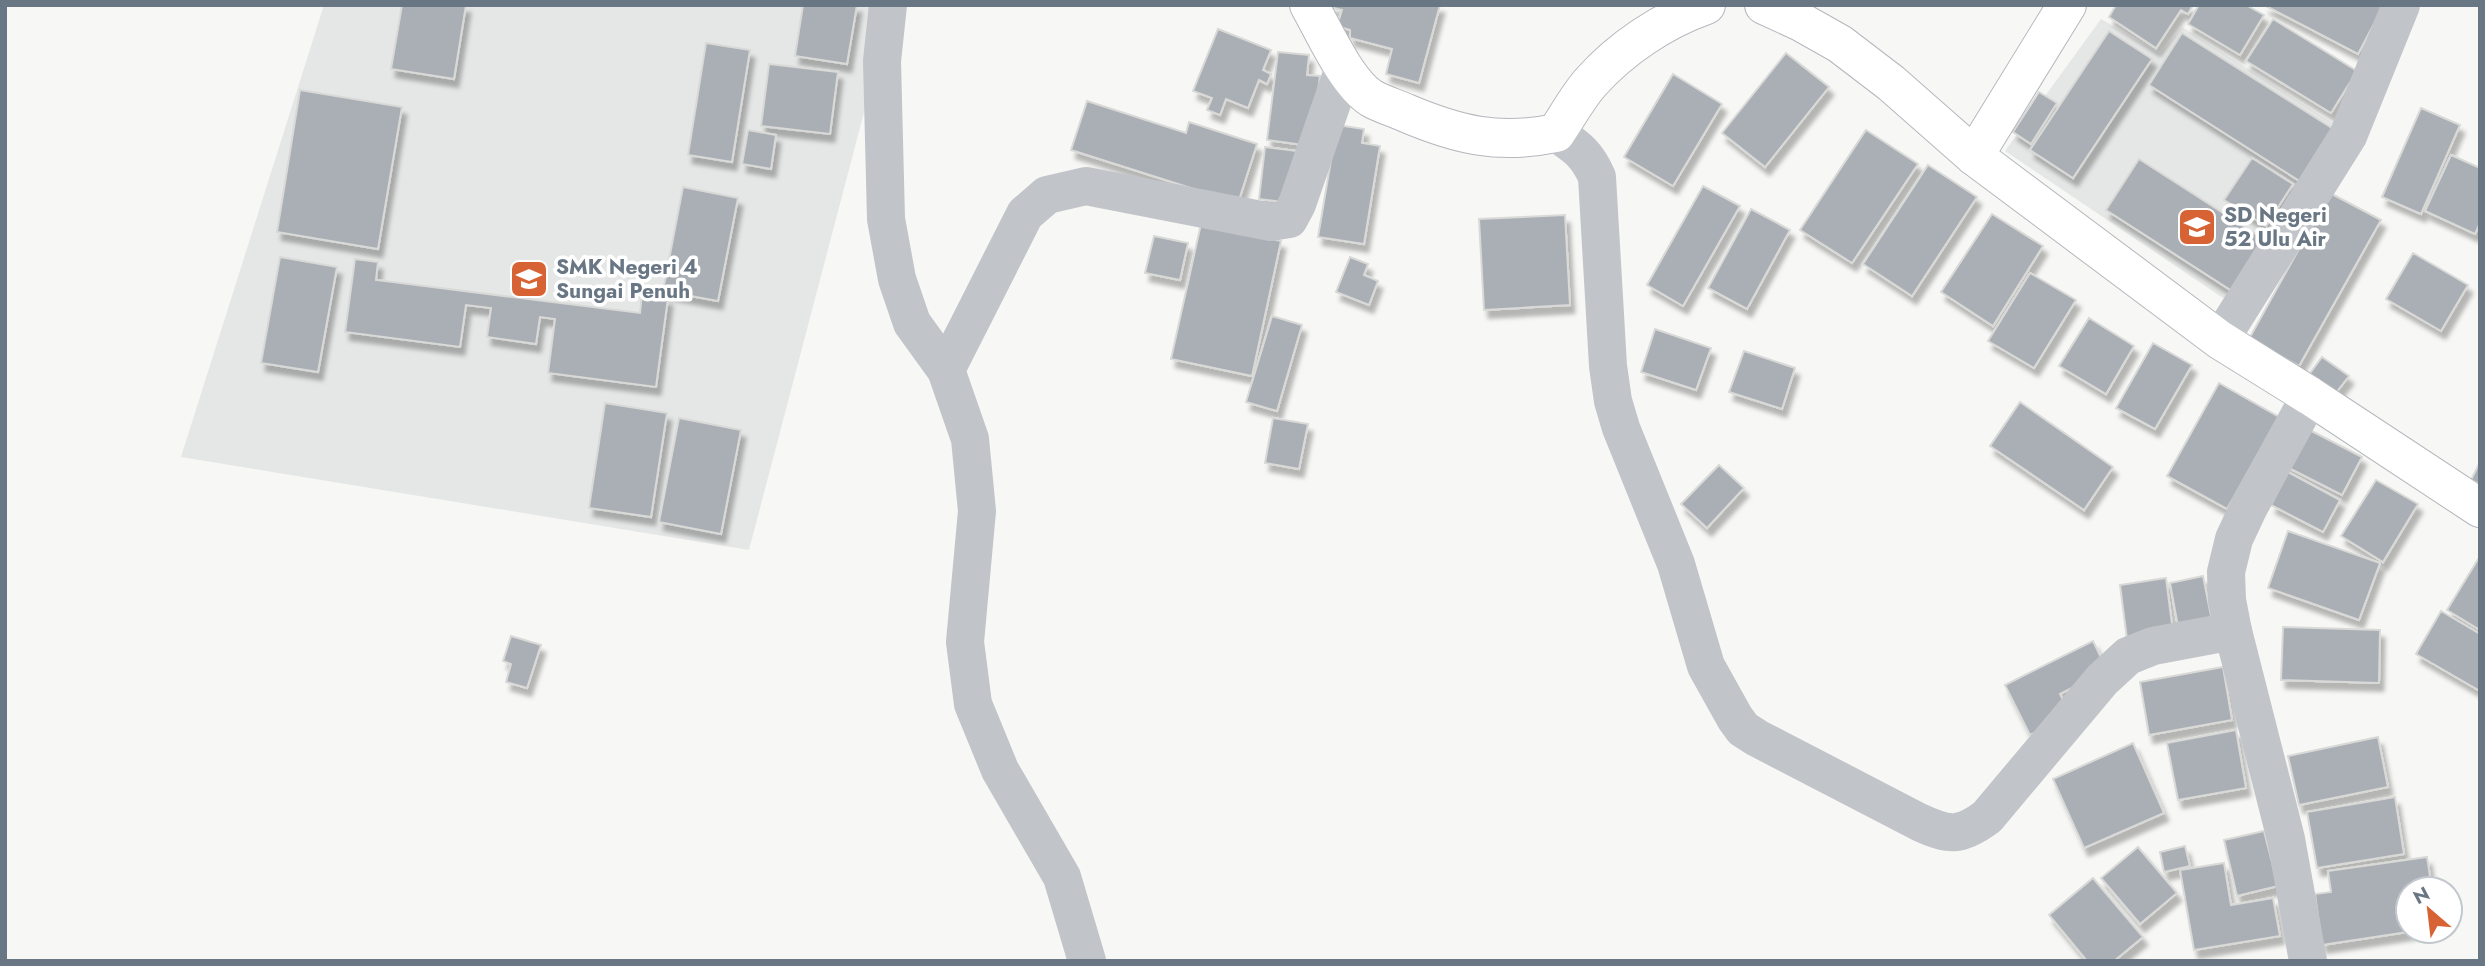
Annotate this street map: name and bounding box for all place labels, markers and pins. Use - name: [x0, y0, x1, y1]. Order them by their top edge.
- place label: SD Negeri 52 Ulu Air: [2224, 200, 2327, 254]
- school or university icon: SD Negeri 52 Ulu Air: [2176, 206, 2218, 248]
- place label: SMK Negeri 4 Sungai Penuh: [556, 252, 698, 306]
- school or university icon: SMK Negeri 4 Sungai Penuh: [508, 258, 550, 300]

